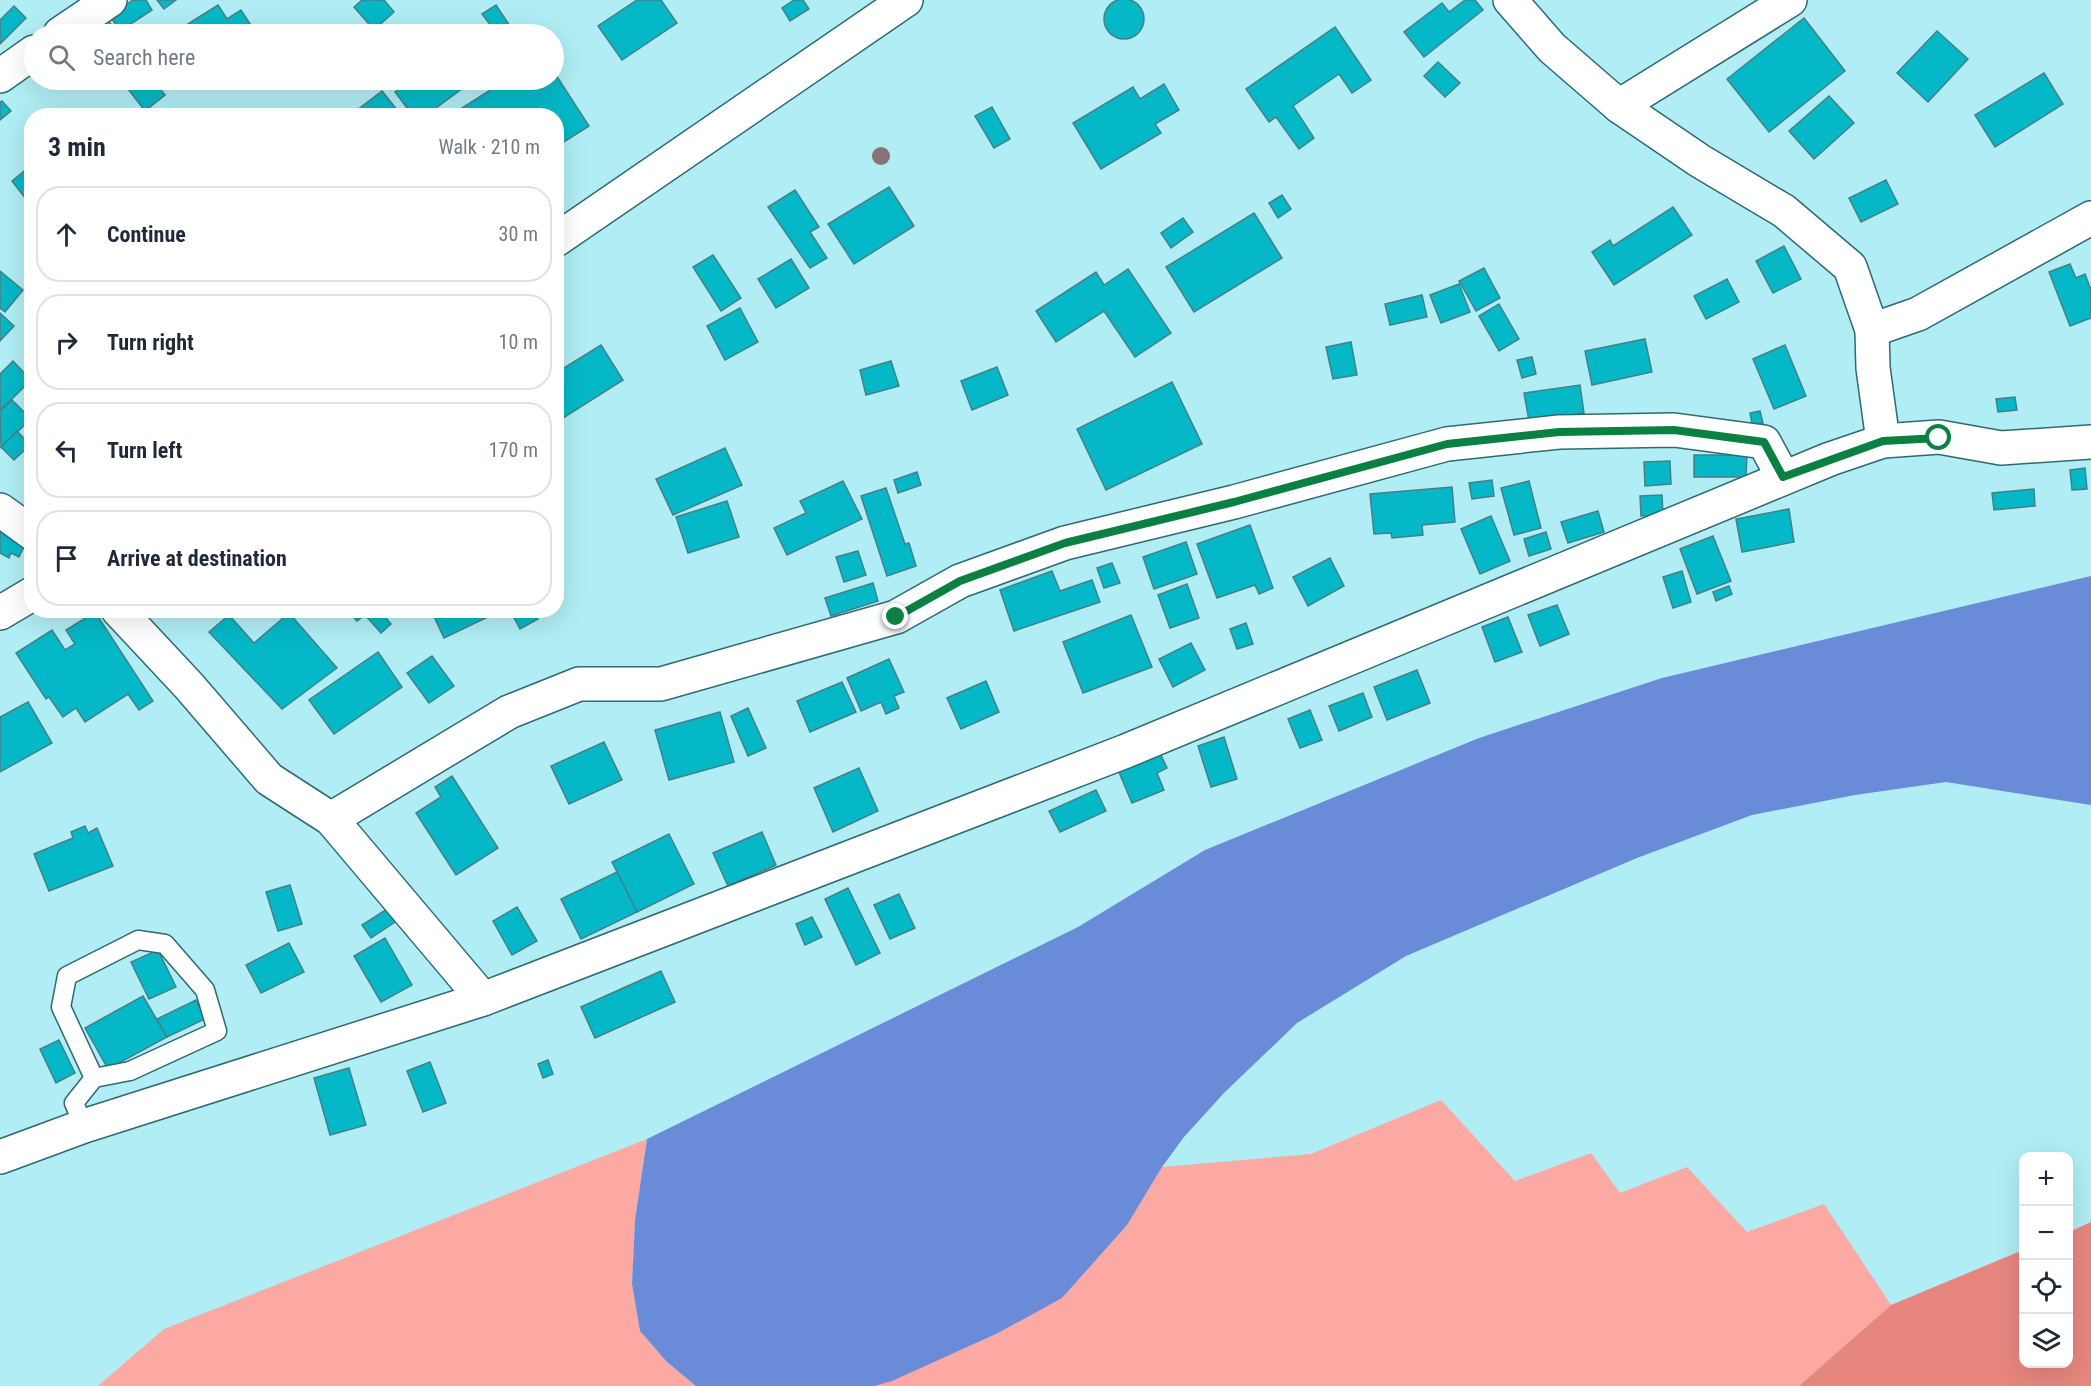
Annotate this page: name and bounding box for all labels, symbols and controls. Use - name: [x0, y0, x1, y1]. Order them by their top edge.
- search box: [24, 24, 564, 90]
- icon: search: [45, 41, 78, 74]
- text: Search here: [93, 45, 195, 70]
- text: 3 min: [48, 132, 106, 162]
- text: Walk · 210 m: [439, 135, 540, 159]
- icon: ahead: [50, 218, 83, 251]
- text: Continue: [107, 222, 186, 247]
- text: 30 m: [499, 222, 538, 246]
- icon: right: [50, 326, 83, 359]
- text: Turn right: [107, 330, 194, 355]
- text: 10 m: [499, 330, 538, 354]
- route start: [1925, 424, 1951, 450]
- icon: left: [50, 434, 83, 467]
- text: Turn left: [107, 438, 182, 463]
- text: 170 m: [489, 438, 538, 462]
- icon: arrive: [50, 542, 83, 575]
- text: Arrive at destination: [107, 546, 287, 571]
- route end: [882, 603, 908, 629]
- map controls: [2019, 1152, 2073, 1368]
- button: +: [2019, 1152, 2073, 1206]
- button: −: [2019, 1206, 2073, 1260]
- button: locate: [2019, 1260, 2073, 1314]
- button: layers: [2019, 1314, 2073, 1368]

